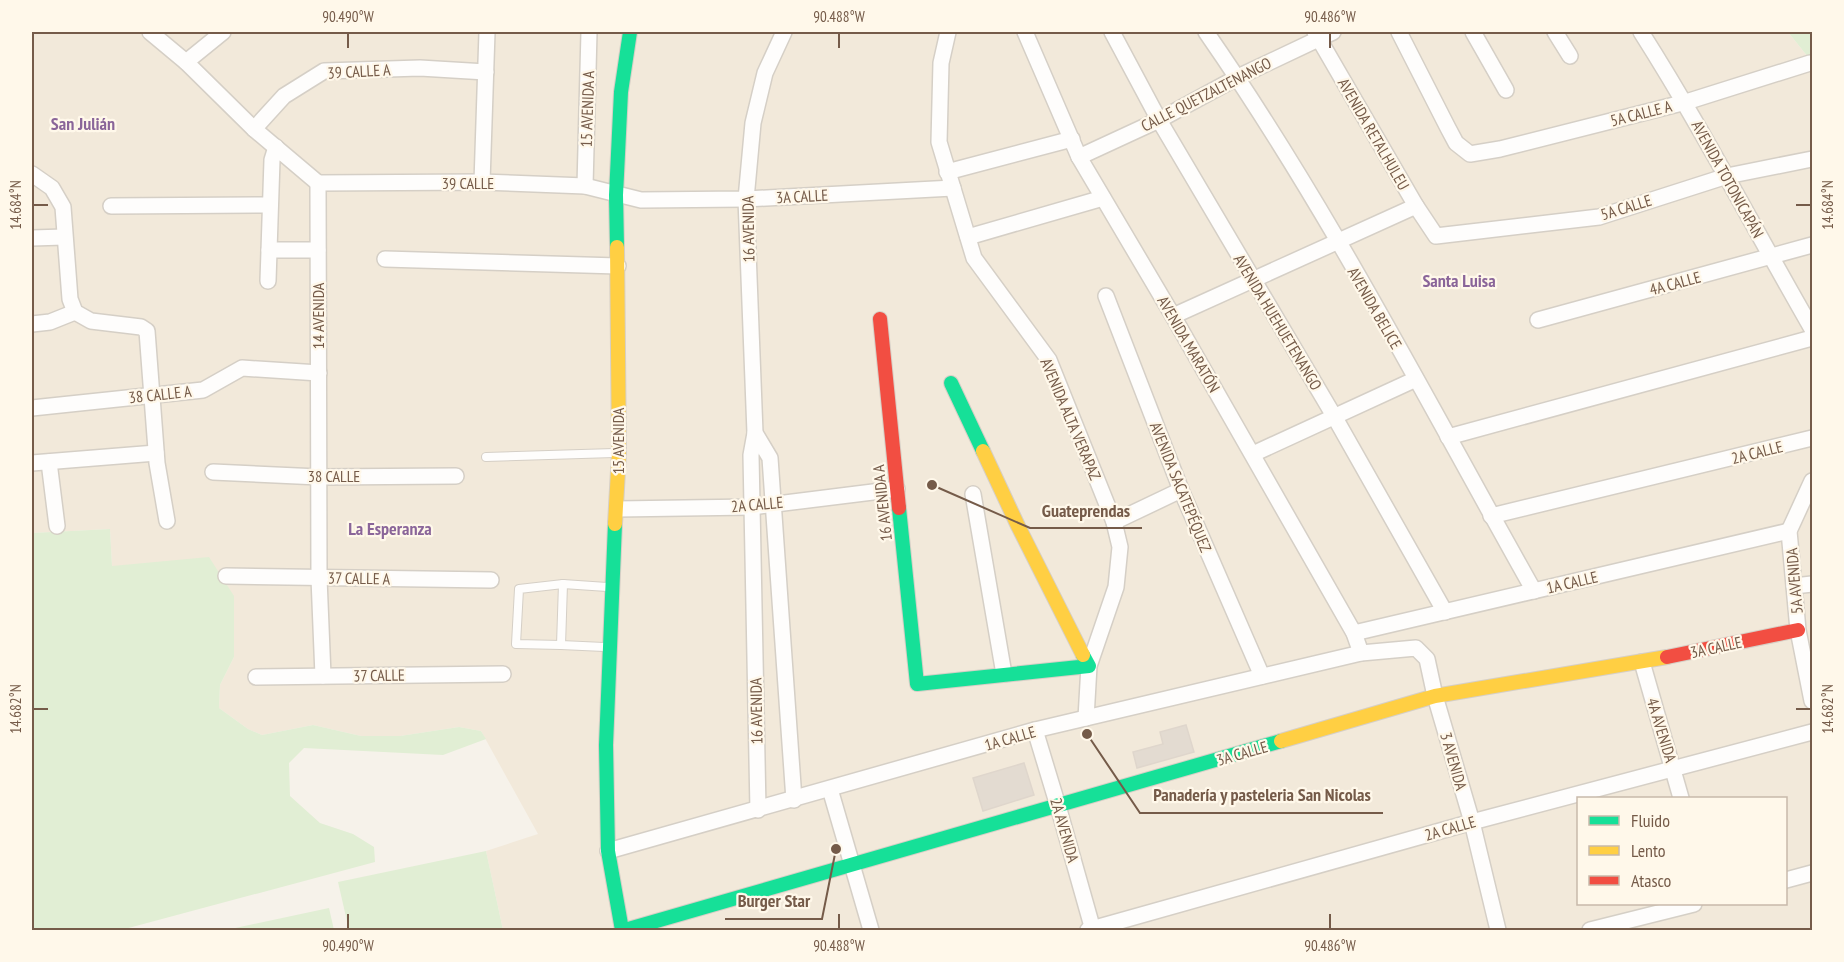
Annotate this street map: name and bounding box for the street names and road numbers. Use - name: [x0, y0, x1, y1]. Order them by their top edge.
- street label: CALLE QUETZALTENANGO: [1138, 52, 1275, 135]
- street label: 39 CALLE A: [327, 59, 391, 83]
- street label: 15 AVENIDA A: [576, 70, 598, 148]
- street label: AVENIDA RETALHULEU: [1334, 75, 1414, 193]
- street label: 5A CALLE A: [1608, 96, 1674, 130]
- street label: AVENIDA TOTONICAPÁN: [1687, 117, 1769, 241]
- street label: 39 CALLE: [442, 173, 494, 193]
- street label: 3A CALLE: [775, 185, 829, 207]
- street label: 5A CALLE: [1598, 190, 1654, 224]
- street label: 16 AVENIDA: [737, 195, 759, 262]
- street label: AVENIDA HUEHUETENANGO: [1229, 250, 1327, 394]
- street label: AVENIDA BELICE: [1344, 264, 1406, 353]
- street label: 4A CALLE: [1647, 267, 1703, 299]
- street label: 14 AVENIDA: [308, 282, 328, 349]
- street label: AVENIDA MARATÓN: [1153, 292, 1225, 396]
- street label: AVENIDA ALTA VERAPAZ: [1036, 355, 1106, 483]
- street label: 38 CALLE A: [128, 381, 193, 407]
- street label: 15 AVENIDA: [608, 407, 628, 474]
- street label: AVENIDA SACATEPÉQUEZ: [1146, 419, 1216, 555]
- street label: 2A CALLE: [1729, 436, 1785, 468]
- street label: 16 AVENIDA A: [868, 463, 896, 542]
- street label: 38 CALLE: [308, 466, 360, 486]
- street label: 2A CALLE: [730, 492, 784, 516]
- street label: 5A AVENIDA: [1781, 547, 1807, 615]
- street label: 1A CALLE: [1544, 566, 1600, 598]
- street label: 37 CALLE A: [328, 567, 391, 589]
- street label: 3A CALLE: [1688, 632, 1744, 662]
- street label: 37 CALLE: [353, 665, 405, 685]
- street label: 16 AVENIDA: [745, 677, 767, 744]
- street label: 4A AVENIDA: [1643, 695, 1681, 765]
- street label: 1A CALLE: [982, 721, 1038, 755]
- street label: 3 AVENIDA: [1436, 730, 1472, 793]
- street label: 3A CALLE: [1214, 736, 1270, 770]
- street label: 2A AVENIDA: [1046, 795, 1084, 865]
- street label: 2A CALLE: [1422, 811, 1478, 845]

